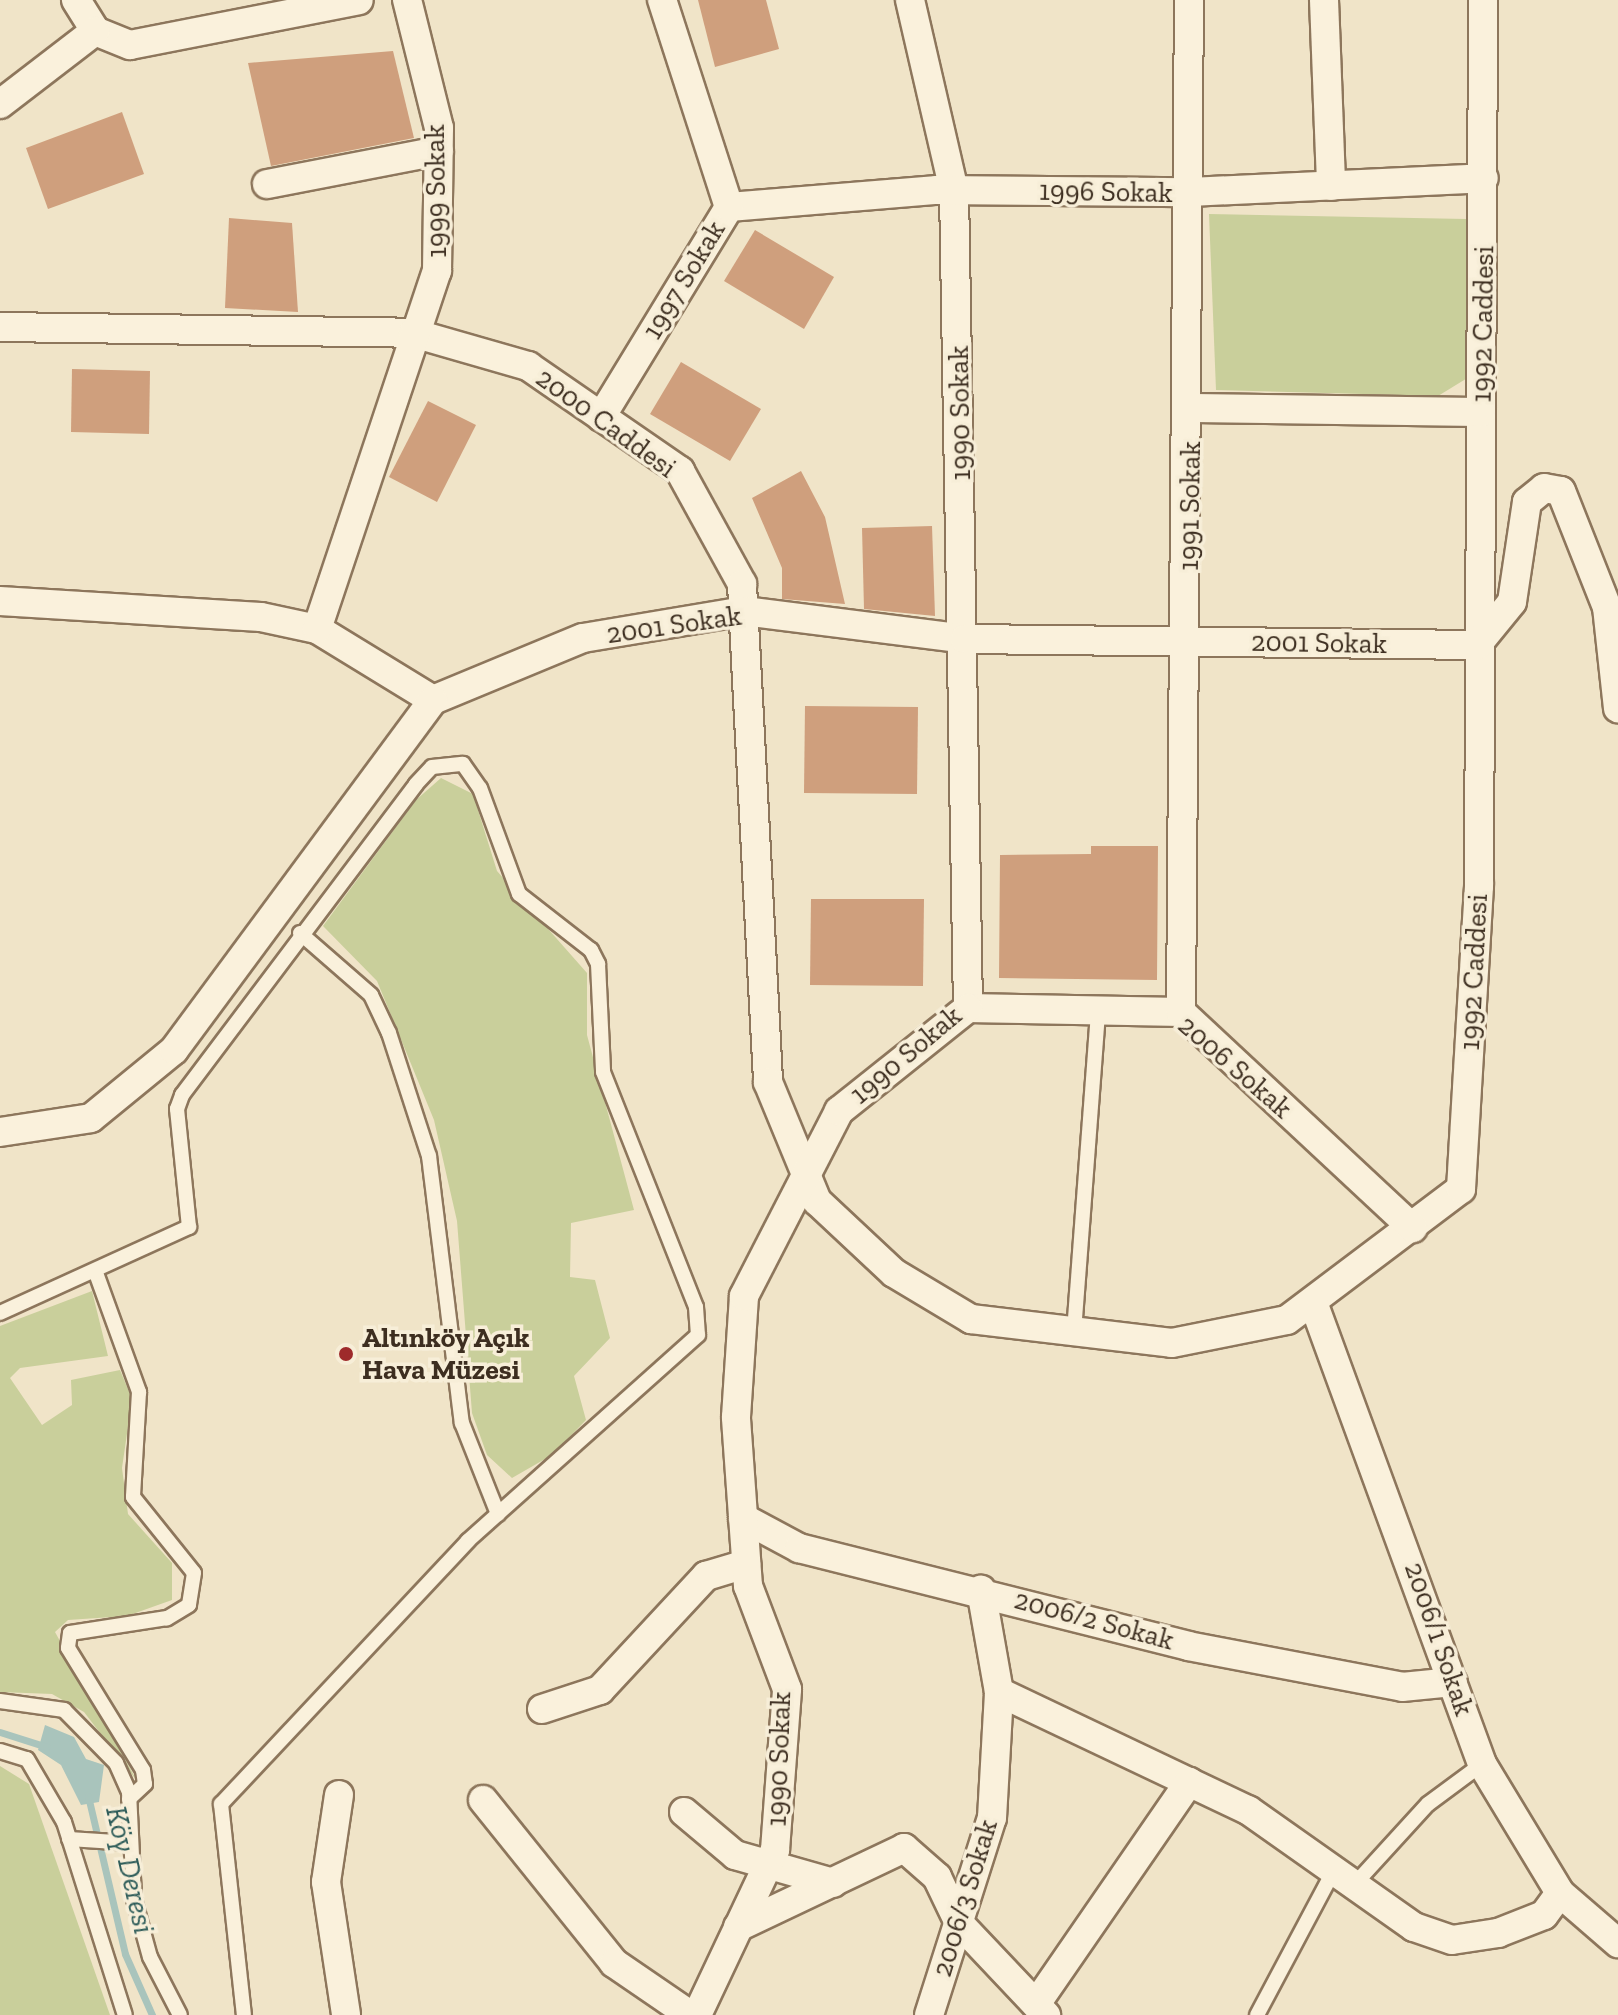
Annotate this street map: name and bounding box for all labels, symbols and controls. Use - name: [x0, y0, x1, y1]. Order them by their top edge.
- street label: 1999 Sokak: [418, 124, 454, 258]
- street label: 1996 Sokak: [1039, 174, 1173, 210]
- street label: 1997 Sokak: [636, 215, 732, 345]
- street label: 1992 Caddesi: [1465, 245, 1501, 403]
- street label: 1990 Sokak: [942, 345, 978, 481]
- street label: 2000 Caddesi: [529, 361, 683, 485]
- street label: 1991 Sokak: [1172, 441, 1208, 571]
- street label: 2001 Sokak: [604, 599, 744, 651]
- street label: 2001 Sokak: [1251, 625, 1387, 661]
- street label: 1992 Caddesi: [1453, 893, 1495, 1051]
- street label: 1990 Sokak: [844, 999, 968, 1111]
- street label: 2006 Sokak: [1171, 1008, 1299, 1126]
- place label: Altınköy Açık Hava Müzesi: [362, 1321, 531, 1387]
- marker: Altınköy Açık Hava Müzesi: [337, 1345, 355, 1363]
- street label: 2006/1 Sokak: [1397, 1558, 1481, 1720]
- street label: 2006/2 Sokak: [1011, 1583, 1177, 1657]
- street label: 1990 Sokak: [760, 1691, 798, 1827]
- water label: Köy Deresi: [98, 1803, 162, 1937]
- street label: 2006/3 Sokak: [925, 1815, 1005, 1981]

